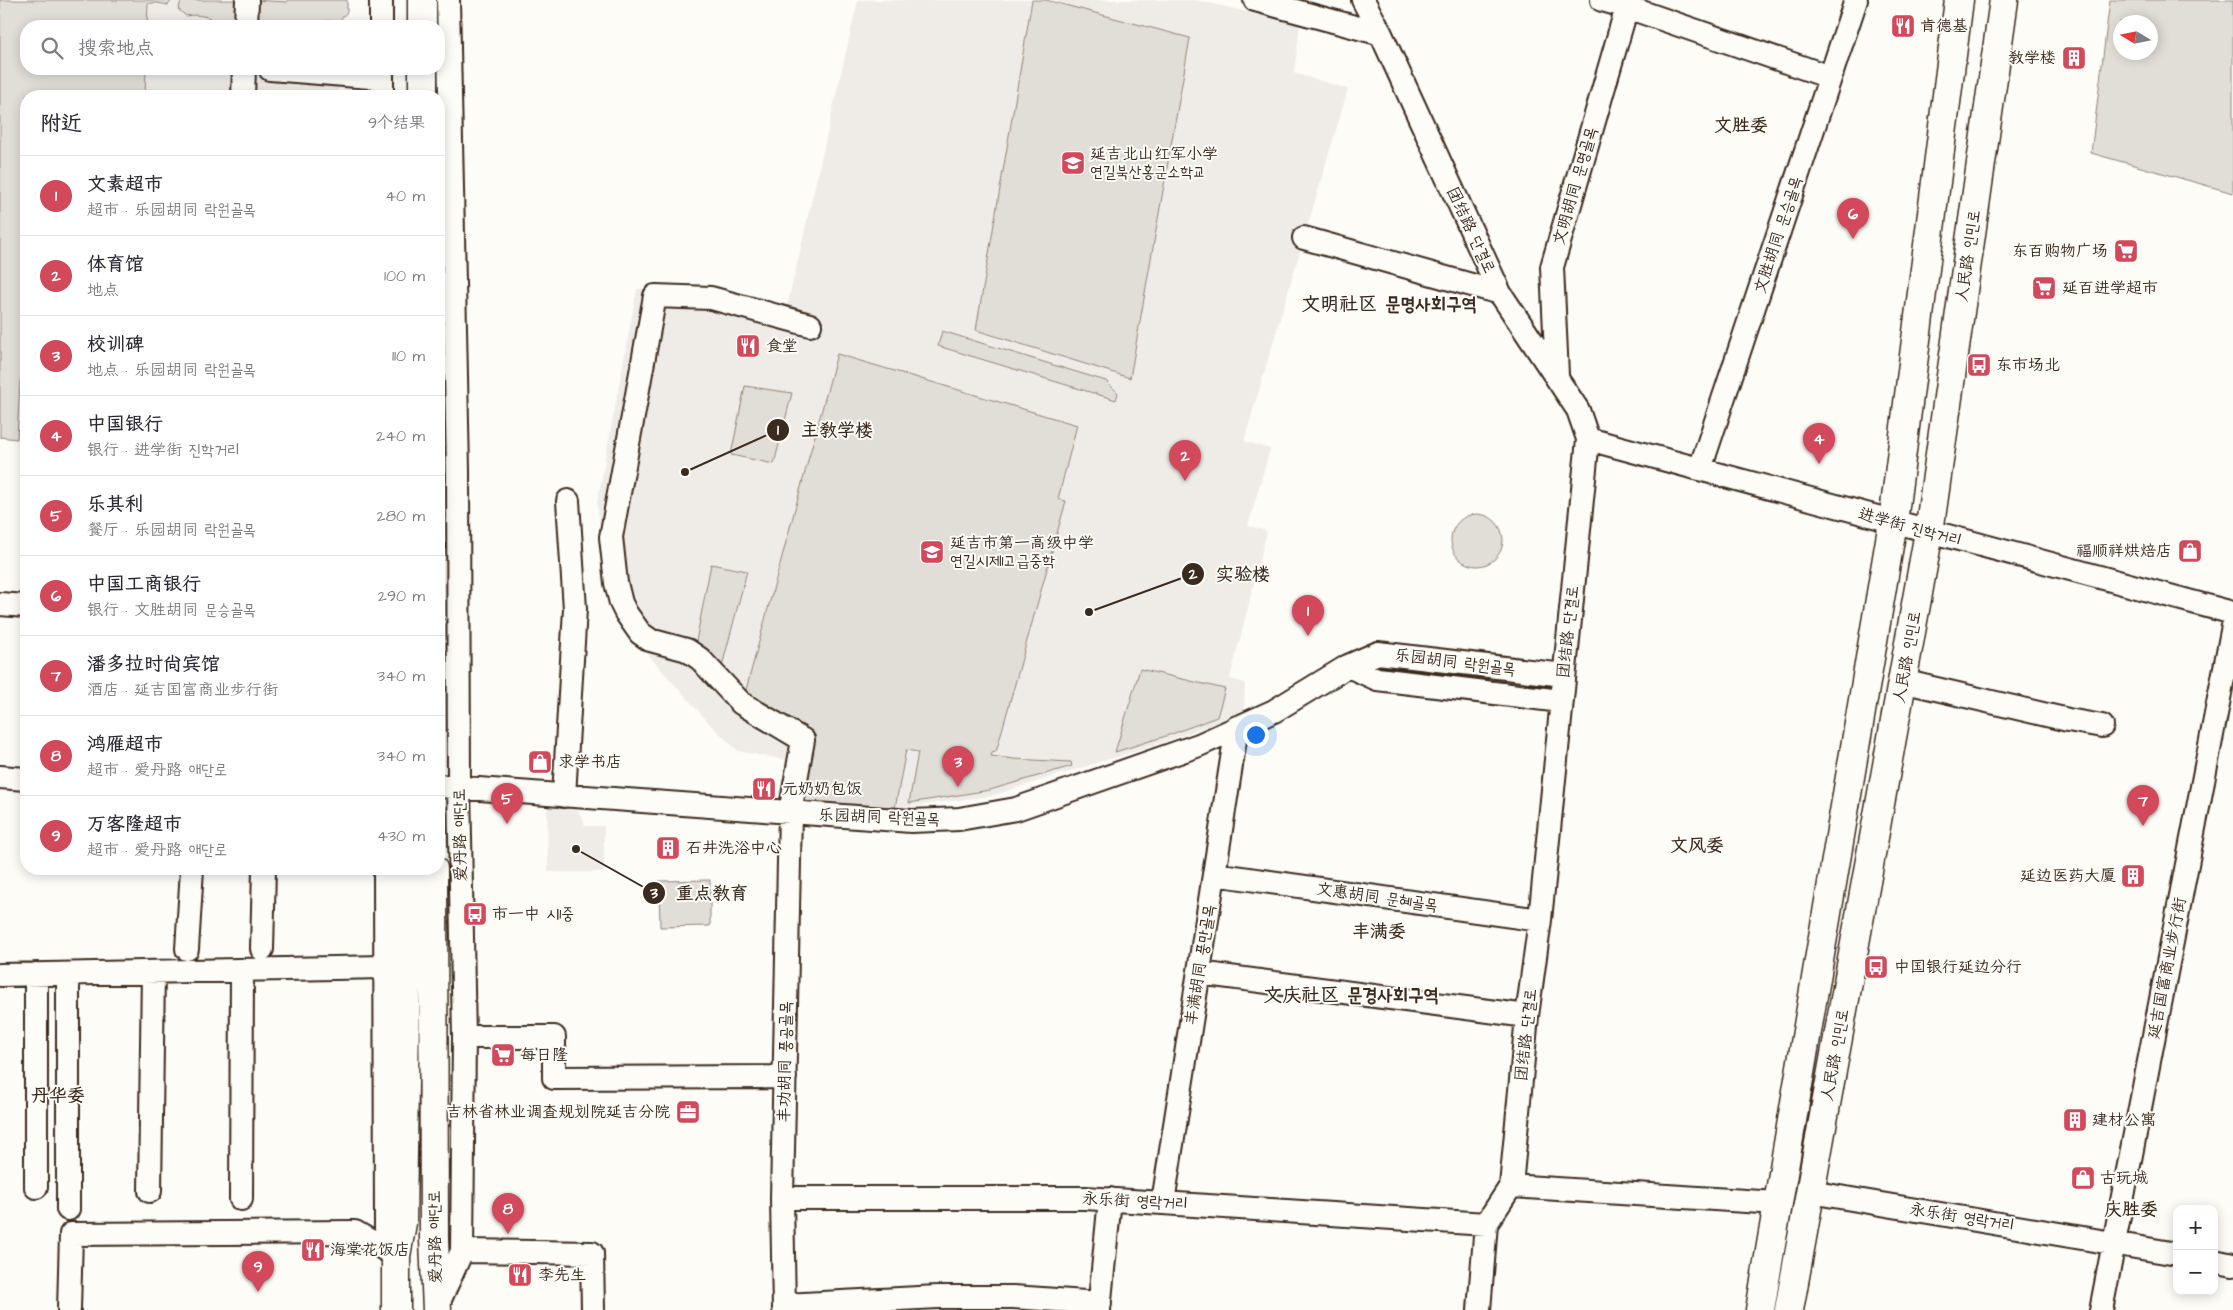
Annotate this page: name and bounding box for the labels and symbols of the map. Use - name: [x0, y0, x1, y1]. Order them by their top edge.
- restaurant icon: 肯德基: [1890, 13, 1916, 39]
- place label: 肯德基: [1920, 15, 1968, 37]
- north arrow: [2113, 15, 2158, 60]
- building icon: 教学楼: [2061, 45, 2087, 71]
- place label: 教学楼: [2008, 47, 2056, 69]
- district label: 文胜委: [1714, 113, 1768, 138]
- street label: 文明胡同 문명골목: [1548, 124, 1602, 248]
- place label: 延吉北山红军小学 연길북산홍군소학교: [1090, 143, 1218, 183]
- school or university icon: 延吉北山红军小学 연길북산홍군소학교: [1060, 150, 1086, 176]
- street label: 文胜胡同 문승골목: [1749, 174, 1807, 296]
- street label: 团结路 단결로: [1441, 183, 1501, 277]
- pin: 6: [1837, 198, 1869, 239]
- street label: 人民路 인민로: [1951, 208, 1985, 304]
- supermarket icon: 东百购物广场: [2113, 238, 2139, 264]
- place label: 东百购物广场: [2012, 240, 2108, 262]
- supermarket icon: 延百进学超市: [2031, 275, 2057, 301]
- place label: 延百进学超市: [2062, 277, 2158, 299]
- district label: 文明社区 문명사회구역: [1301, 291, 1477, 318]
- restaurant icon: 食堂: [735, 333, 761, 359]
- place label: 食堂: [766, 335, 798, 357]
- bus stop icon: 东市场北: [1966, 352, 1992, 378]
- place label: 东市场北: [1996, 354, 2060, 376]
- callout: 主教学楼: [766, 414, 883, 447]
- text: 主教学楼: [801, 418, 873, 443]
- text: 1: [777, 420, 779, 441]
- pin: 4: [1803, 423, 1835, 464]
- pin: 2: [1169, 440, 1201, 481]
- street label: 进学街 진학거리: [1856, 503, 1964, 551]
- place label: 延吉市第一高级中学 연길시제1고급중학: [950, 532, 1094, 572]
- shop icon: 福顺祥烘焙店: [2177, 538, 2203, 564]
- school or university icon: 延吉市第一高级中学 연길시제1고급중학: [919, 539, 945, 565]
- place label: 福顺祥烘焙店: [2076, 540, 2172, 562]
- callout: 实验楼: [1181, 558, 1280, 591]
- text: 实验楼: [1216, 562, 1270, 587]
- text: 2: [1188, 564, 1198, 585]
- street label: 团结路 단결로: [1552, 585, 1584, 679]
- pin: 1: [1292, 595, 1324, 636]
- street label: 人民路 인민로: [1888, 609, 1926, 705]
- street label: 乐园胡同 락원골목: [1393, 644, 1517, 680]
- your location: [1243, 722, 1269, 748]
- pin: 3: [942, 746, 974, 787]
- shop icon: 求学书店: [527, 749, 553, 775]
- place label: 求学书店: [558, 751, 622, 773]
- restaurant icon: 元奶奶包饭: [751, 776, 777, 802]
- place label: 元奶奶包饭: [782, 778, 862, 800]
- pin: 5: [491, 783, 523, 824]
- pin: 7: [2127, 785, 2159, 826]
- street label: 爱丹路 애단로: [448, 788, 472, 882]
- street label: 乐园胡同 락원골목: [818, 804, 940, 830]
- district label: 文风委: [1670, 833, 1724, 858]
- building icon: 石井洗浴中心: [655, 835, 681, 861]
- place label: 石井洗浴中心: [686, 837, 782, 859]
- building icon: 延边医药大厦: [2120, 863, 2146, 889]
- place label: 延边医药大厦: [2020, 865, 2116, 887]
- callout: 重点教育: [641, 876, 758, 909]
- street label: 文惠胡同 문혜골목: [1315, 878, 1439, 916]
- text: 重点教育: [676, 881, 748, 906]
- text: 3: [649, 883, 658, 904]
- street label: 延吉国富商业步行街: [2142, 895, 2192, 1041]
- bus stop icon: 市一中 시1중: [462, 901, 488, 927]
- place label: 市一中 시1중: [492, 903, 574, 925]
- street label: 丰满胡同 풍만골목: [1180, 903, 1220, 1027]
- district label: 丰满委: [1352, 919, 1406, 944]
- bus stop icon: 中国银行延边分行: [1863, 954, 1889, 980]
- place label: 中国银行延边分行: [1894, 956, 2022, 978]
- district label: 文庆社区 문경사회구역: [1263, 982, 1439, 1009]
- street label: 团结路 단결로: [1510, 988, 1542, 1082]
- street label: 丰功胡同 풍공골목: [773, 1001, 797, 1123]
- street label: 人民路 인민로: [1816, 1007, 1854, 1103]
- supermarket icon: 每日隆: [490, 1042, 516, 1068]
- place label: 每日隆: [520, 1044, 568, 1066]
- district label: 丹华委: [31, 1083, 85, 1108]
- office icon: 吉林省林业调查规划院延吉分院: [675, 1099, 701, 1125]
- place label: 吉林省林业调查规划院延吉分院: [446, 1101, 670, 1123]
- building icon: 建材公寓: [2062, 1107, 2088, 1133]
- place label: 建材公寓: [2092, 1109, 2156, 1131]
- shop icon: 古玩城: [2070, 1165, 2096, 1191]
- place label: 古玩城: [2100, 1167, 2148, 1189]
- street label: 永乐街 영락거리: [1082, 1187, 1188, 1215]
- street label: 爱丹路 애단로: [423, 1190, 447, 1284]
- pin: 8: [492, 1193, 524, 1234]
- district label: 庆胜委: [2104, 1197, 2158, 1222]
- street label: 永乐街 영락거리: [1908, 1198, 2016, 1236]
- restaurant icon: 海棠花饭店: [300, 1237, 326, 1263]
- place label: 海棠花饭店: [330, 1239, 410, 1261]
- pin: 9: [242, 1251, 274, 1292]
- restaurant icon: 李先生: [507, 1262, 533, 1288]
- place label: 李先生: [538, 1264, 586, 1286]

